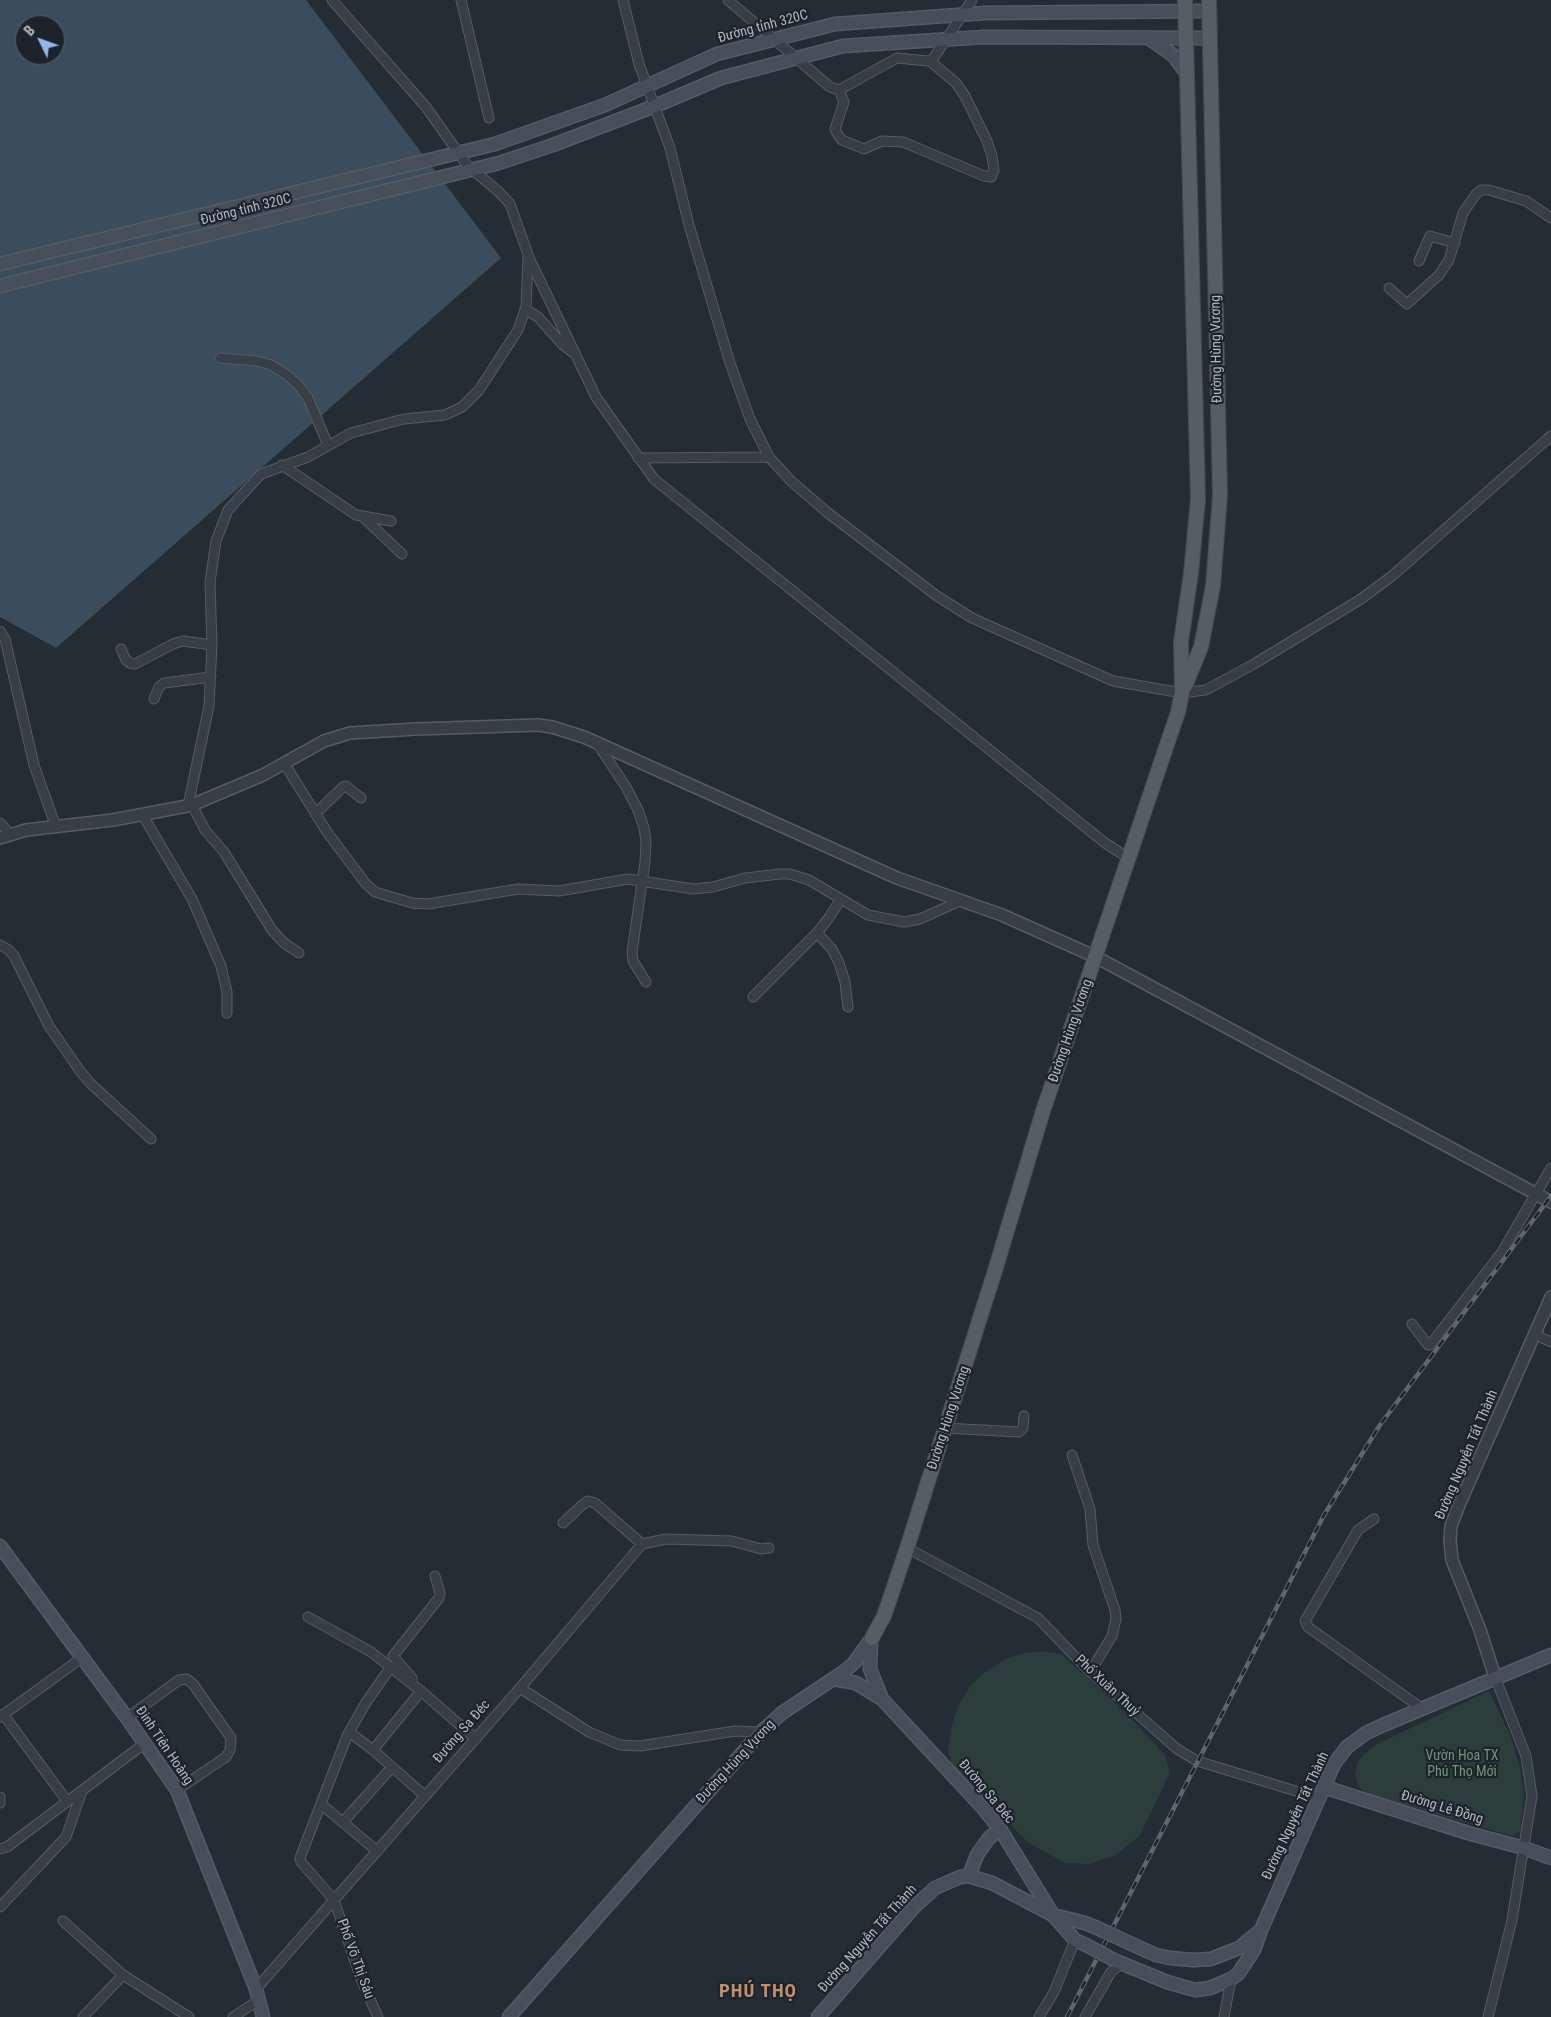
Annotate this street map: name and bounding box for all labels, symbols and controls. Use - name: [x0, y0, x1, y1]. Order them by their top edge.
- street label: Đường tỉnh 320C: [716, 7, 810, 47]
- north arrow: [15, 15, 65, 65]
- text: B: [21, 22, 38, 39]
- street label: Đường tỉnh 320C: [199, 191, 293, 229]
- street label: Đường Hùng Vương: [1208, 295, 1226, 403]
- street label: Đường Hùng Vương: [1045, 977, 1097, 1085]
- street label: Đường Hùng Vương: [924, 1364, 974, 1472]
- street label: Đường Nguyễn Tất Thành: [1432, 1388, 1502, 1522]
- street label: Phố Xuân Thuỷ: [1071, 1652, 1143, 1720]
- street label: Đường Sa Đéc: [430, 1697, 494, 1767]
- street label: Đinh Tiên Hoàng: [132, 1703, 196, 1789]
- street label: Đường Hùng Vương: [693, 1717, 779, 1807]
- park label: Vườn Hoa TX Phú Thọ Mới: [1425, 1748, 1499, 1780]
- street label: Đường Nguyễn Tất Thành: [1259, 1749, 1333, 1883]
- street label: Đường Sa Đéc: [954, 1757, 1018, 1827]
- street label: Đường Lê Đồng: [1399, 1788, 1485, 1828]
- street label: Đường Nguyễn Tất Thành: [815, 1882, 921, 1996]
- street label: Phố Võ Thị Sáu: [333, 1917, 377, 2001]
- district label: PHÚ THỌ: [718, 1981, 798, 2003]

